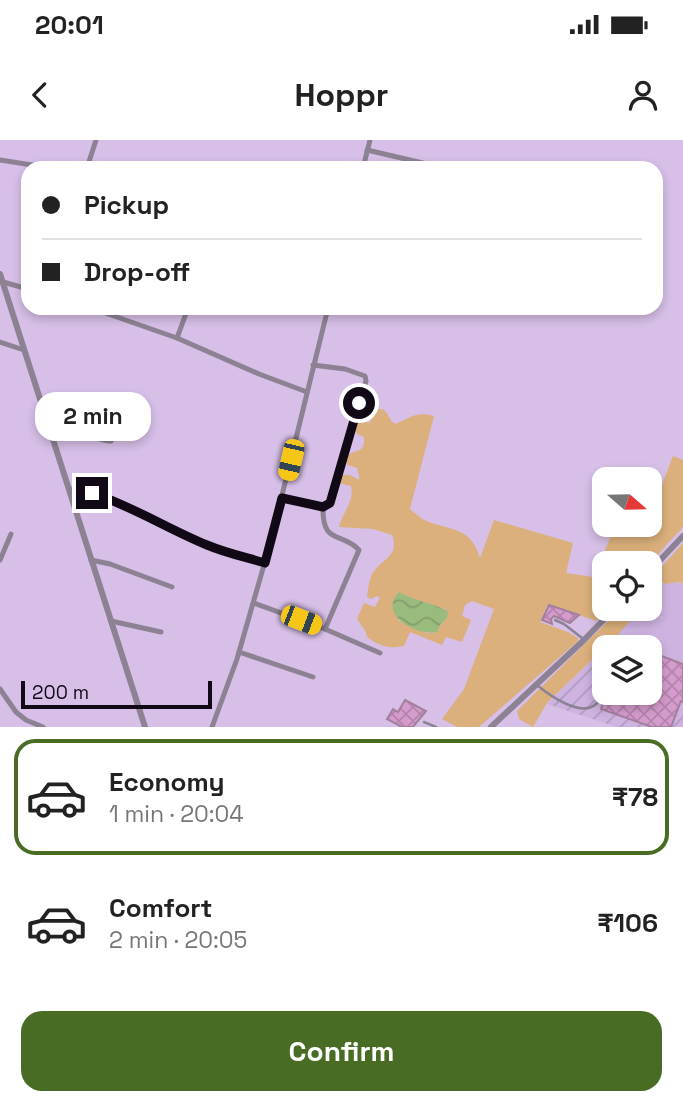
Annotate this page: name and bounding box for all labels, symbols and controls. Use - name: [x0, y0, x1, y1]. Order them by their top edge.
- text: 20:01: [35, 8, 104, 42]
- text: Hoppr: [294, 75, 389, 115]
- icon: back: [21, 76, 59, 114]
- icon: person: [624, 76, 662, 114]
- text: Pickup: [84, 188, 169, 222]
- text: Drop-off: [84, 255, 190, 289]
- route start: [343, 387, 375, 419]
- callout: 2 min: [34, 392, 150, 440]
- text: 2 min: [63, 401, 123, 431]
- car: [277, 437, 306, 483]
- north arrow: [592, 467, 662, 537]
- map controls: [592, 467, 662, 705]
- route end: [76, 477, 108, 509]
- button: locate: [592, 551, 662, 621]
- car: [278, 603, 325, 637]
- button: layers: [592, 635, 662, 705]
- scale bar: [21, 678, 212, 710]
- text: 200 m: [32, 680, 89, 705]
- text: Economy: [109, 765, 225, 799]
- icon: car: [25, 766, 88, 829]
- text: ₹78: [612, 780, 658, 814]
- text: 1 min · 20:04: [109, 799, 244, 829]
- text: Comfort: [109, 891, 212, 925]
- icon: car: [25, 892, 88, 955]
- text: ₹106: [597, 906, 658, 940]
- text: 2 min · 20:05: [109, 925, 247, 955]
- button: Confirm: [21, 1011, 662, 1091]

